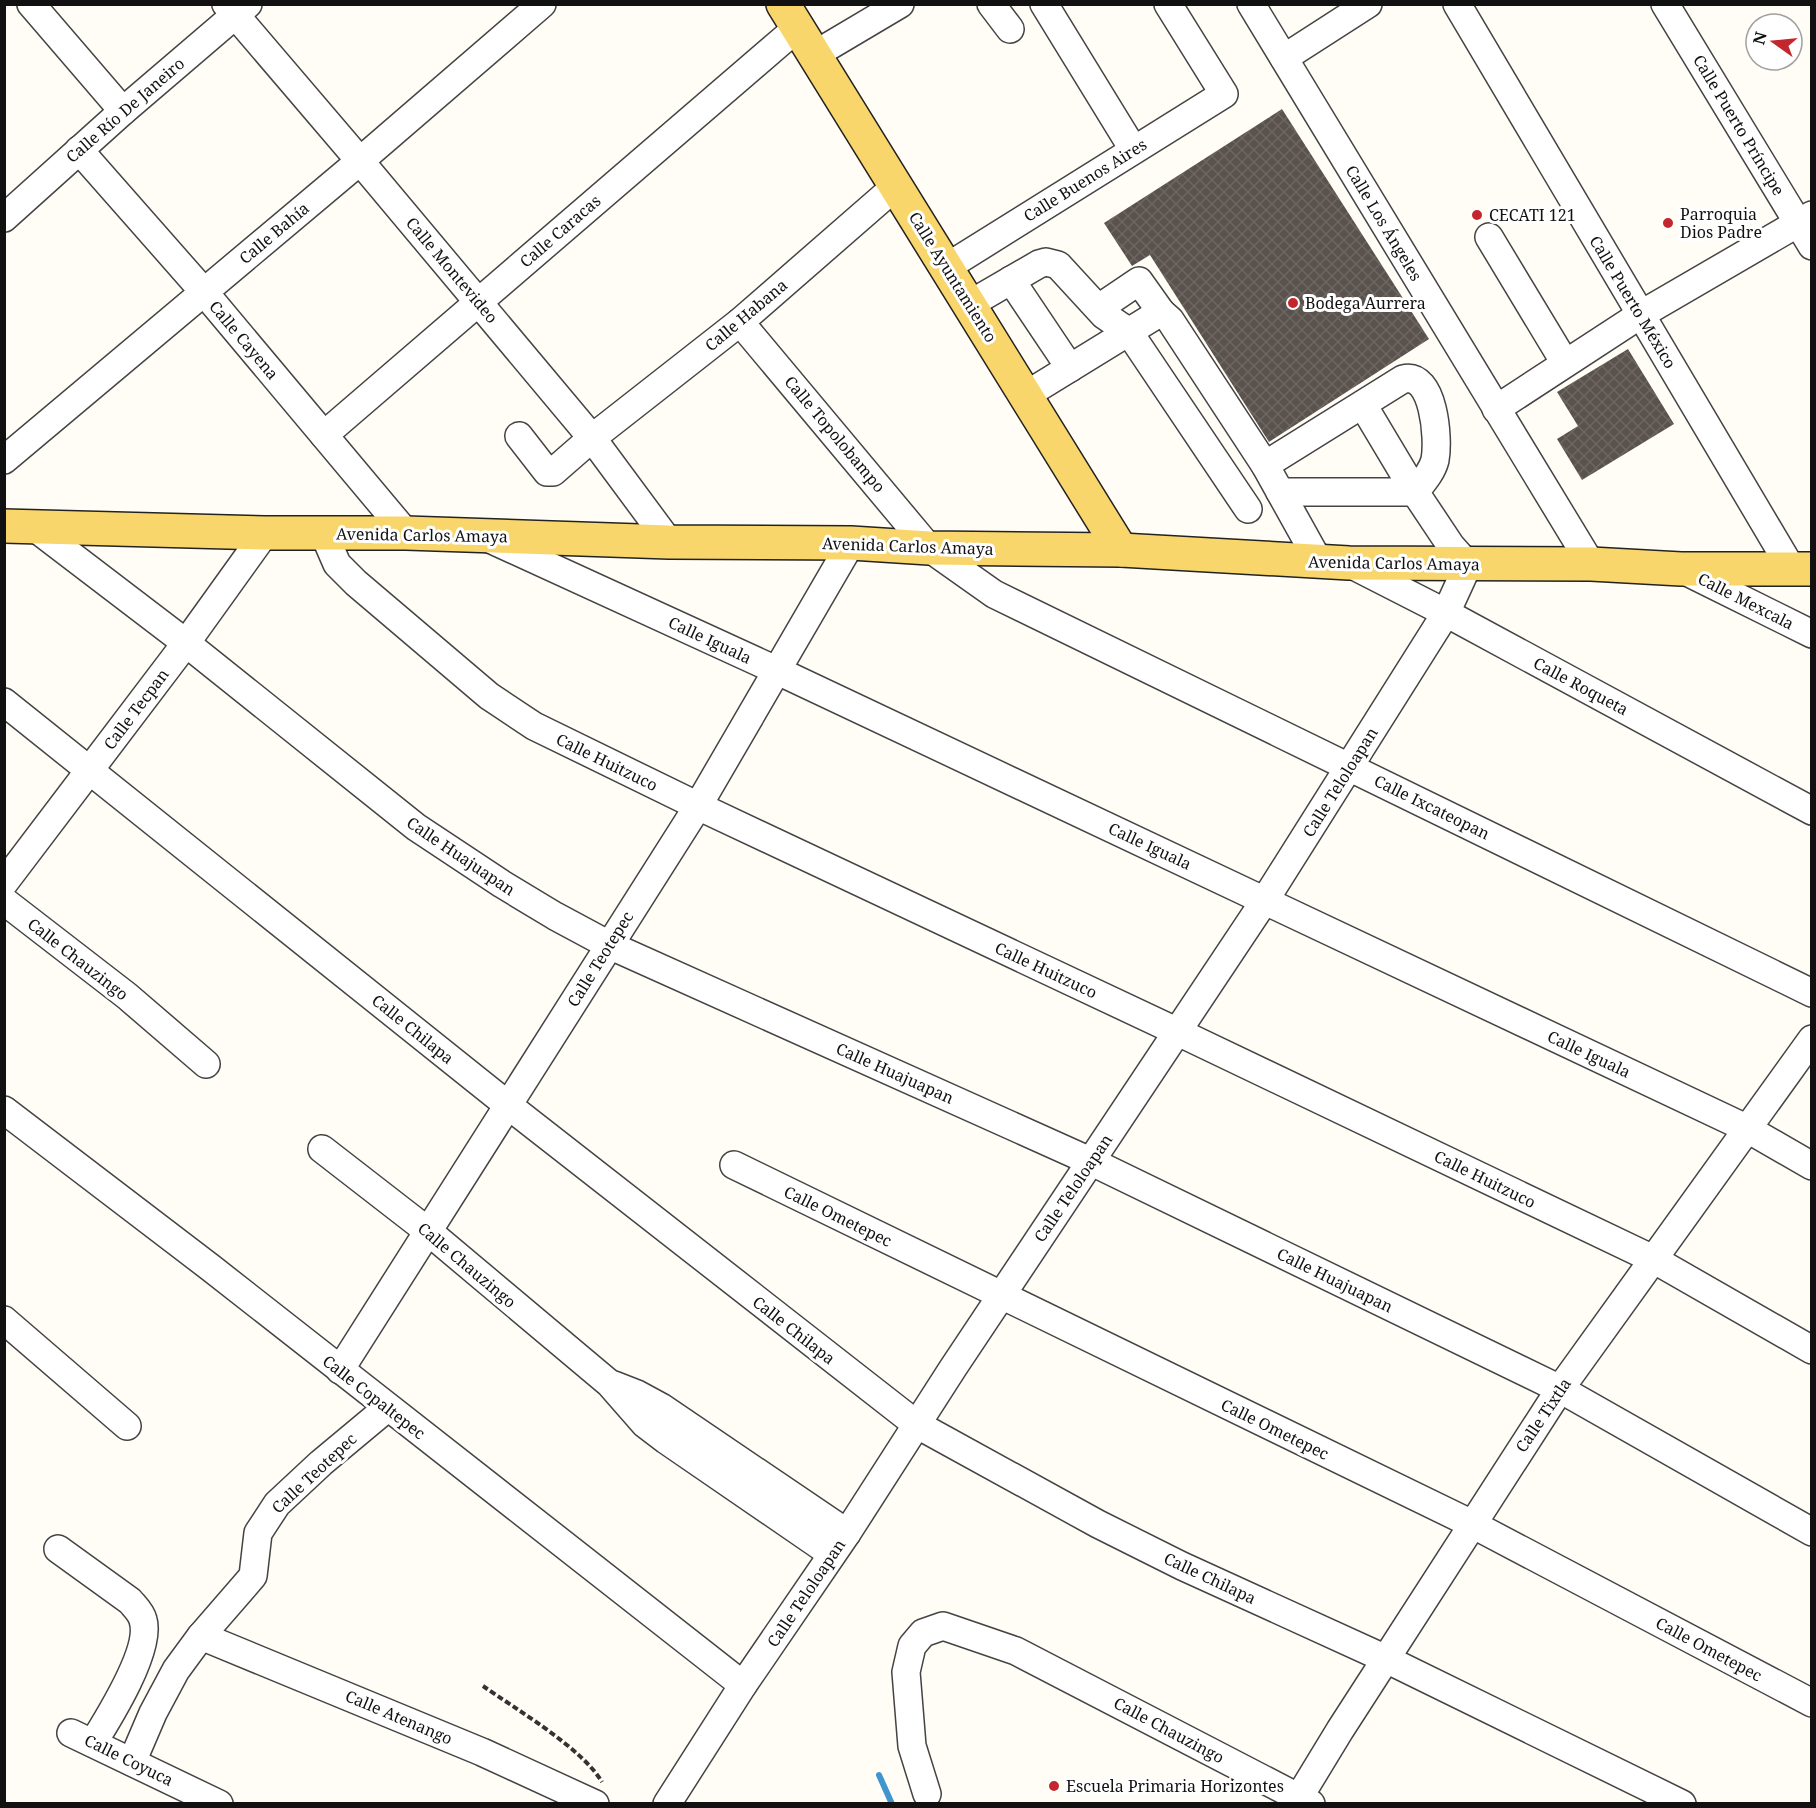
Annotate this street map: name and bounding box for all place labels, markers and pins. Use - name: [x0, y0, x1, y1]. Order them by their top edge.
- place label: Parroquia Dios Padre: [1680, 203, 1762, 243]
- place label: CECATI 121: [1489, 204, 1576, 226]
- marker: CECATI 121: [1470, 208, 1484, 222]
- marker: Parroquia Dios Padre: [1661, 216, 1675, 230]
- place label: Bodega Aurrera: [1305, 292, 1426, 314]
- marker: Bodega Aurrera: [1286, 296, 1300, 310]
- place label: Escuela Primaria Horizontes: [1066, 1775, 1284, 1797]
- marker: Escuela Primaria Horizontes: [1047, 1779, 1061, 1793]

